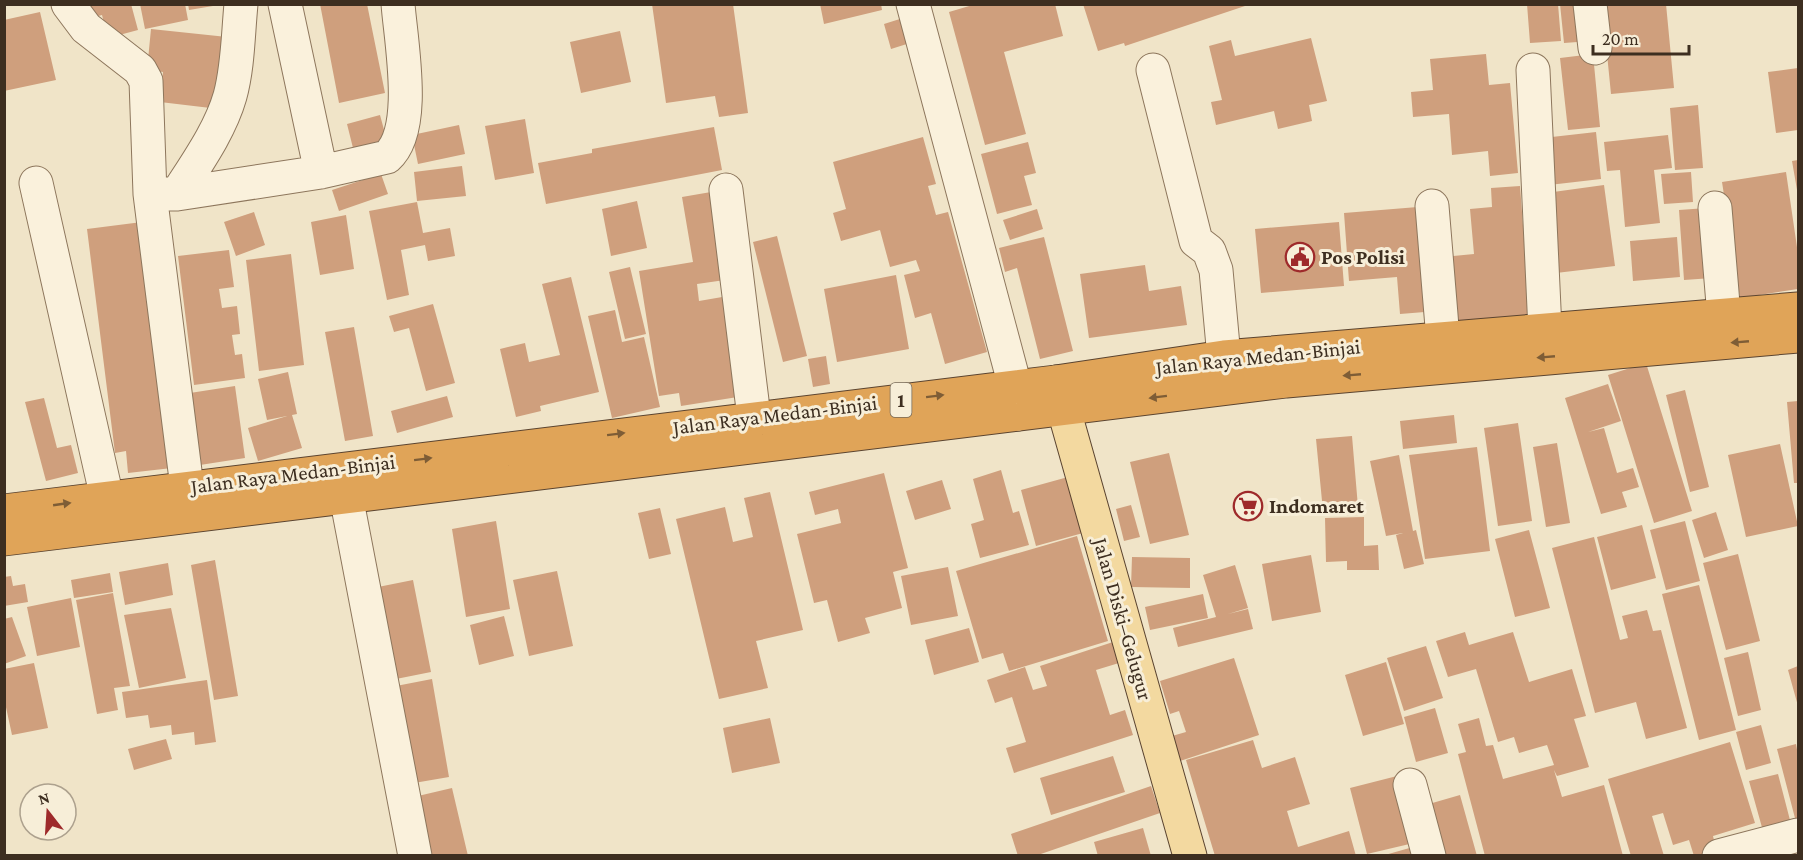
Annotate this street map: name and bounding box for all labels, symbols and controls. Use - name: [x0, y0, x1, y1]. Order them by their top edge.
- scale bar: [1593, 18, 1689, 56]
- text: 20 m: [1602, 29, 1639, 49]
- public building icon: Pos Polisi: [1284, 241, 1316, 273]
- place label: Pos Polisi: [1321, 245, 1405, 269]
- street label: Jalan Raya Medan-Binjai: [1152, 334, 1362, 380]
- one-way arrow: [1731, 337, 1750, 347]
- one-way arrow: [1536, 352, 1555, 362]
- one-way arrow: [1342, 370, 1361, 380]
- road number: 1: [890, 383, 912, 417]
- street label: Jalan Raya Medan-Binjai: [669, 390, 879, 440]
- one-way arrow: [925, 391, 944, 401]
- one-way arrow: [1148, 393, 1167, 402]
- one-way arrow: [607, 430, 626, 439]
- street label: Jalan Raya Medan-Binjai: [187, 449, 397, 499]
- one-way arrow: [413, 454, 432, 463]
- supermarket icon: Indomaret: [1232, 490, 1264, 522]
- place label: Indomaret: [1269, 494, 1364, 518]
- one-way arrow: [53, 499, 72, 508]
- street label: Jalan Diski–Gelugur: [1088, 533, 1158, 703]
- north arrow: [18, 782, 78, 842]
- text: N: [36, 788, 52, 808]

